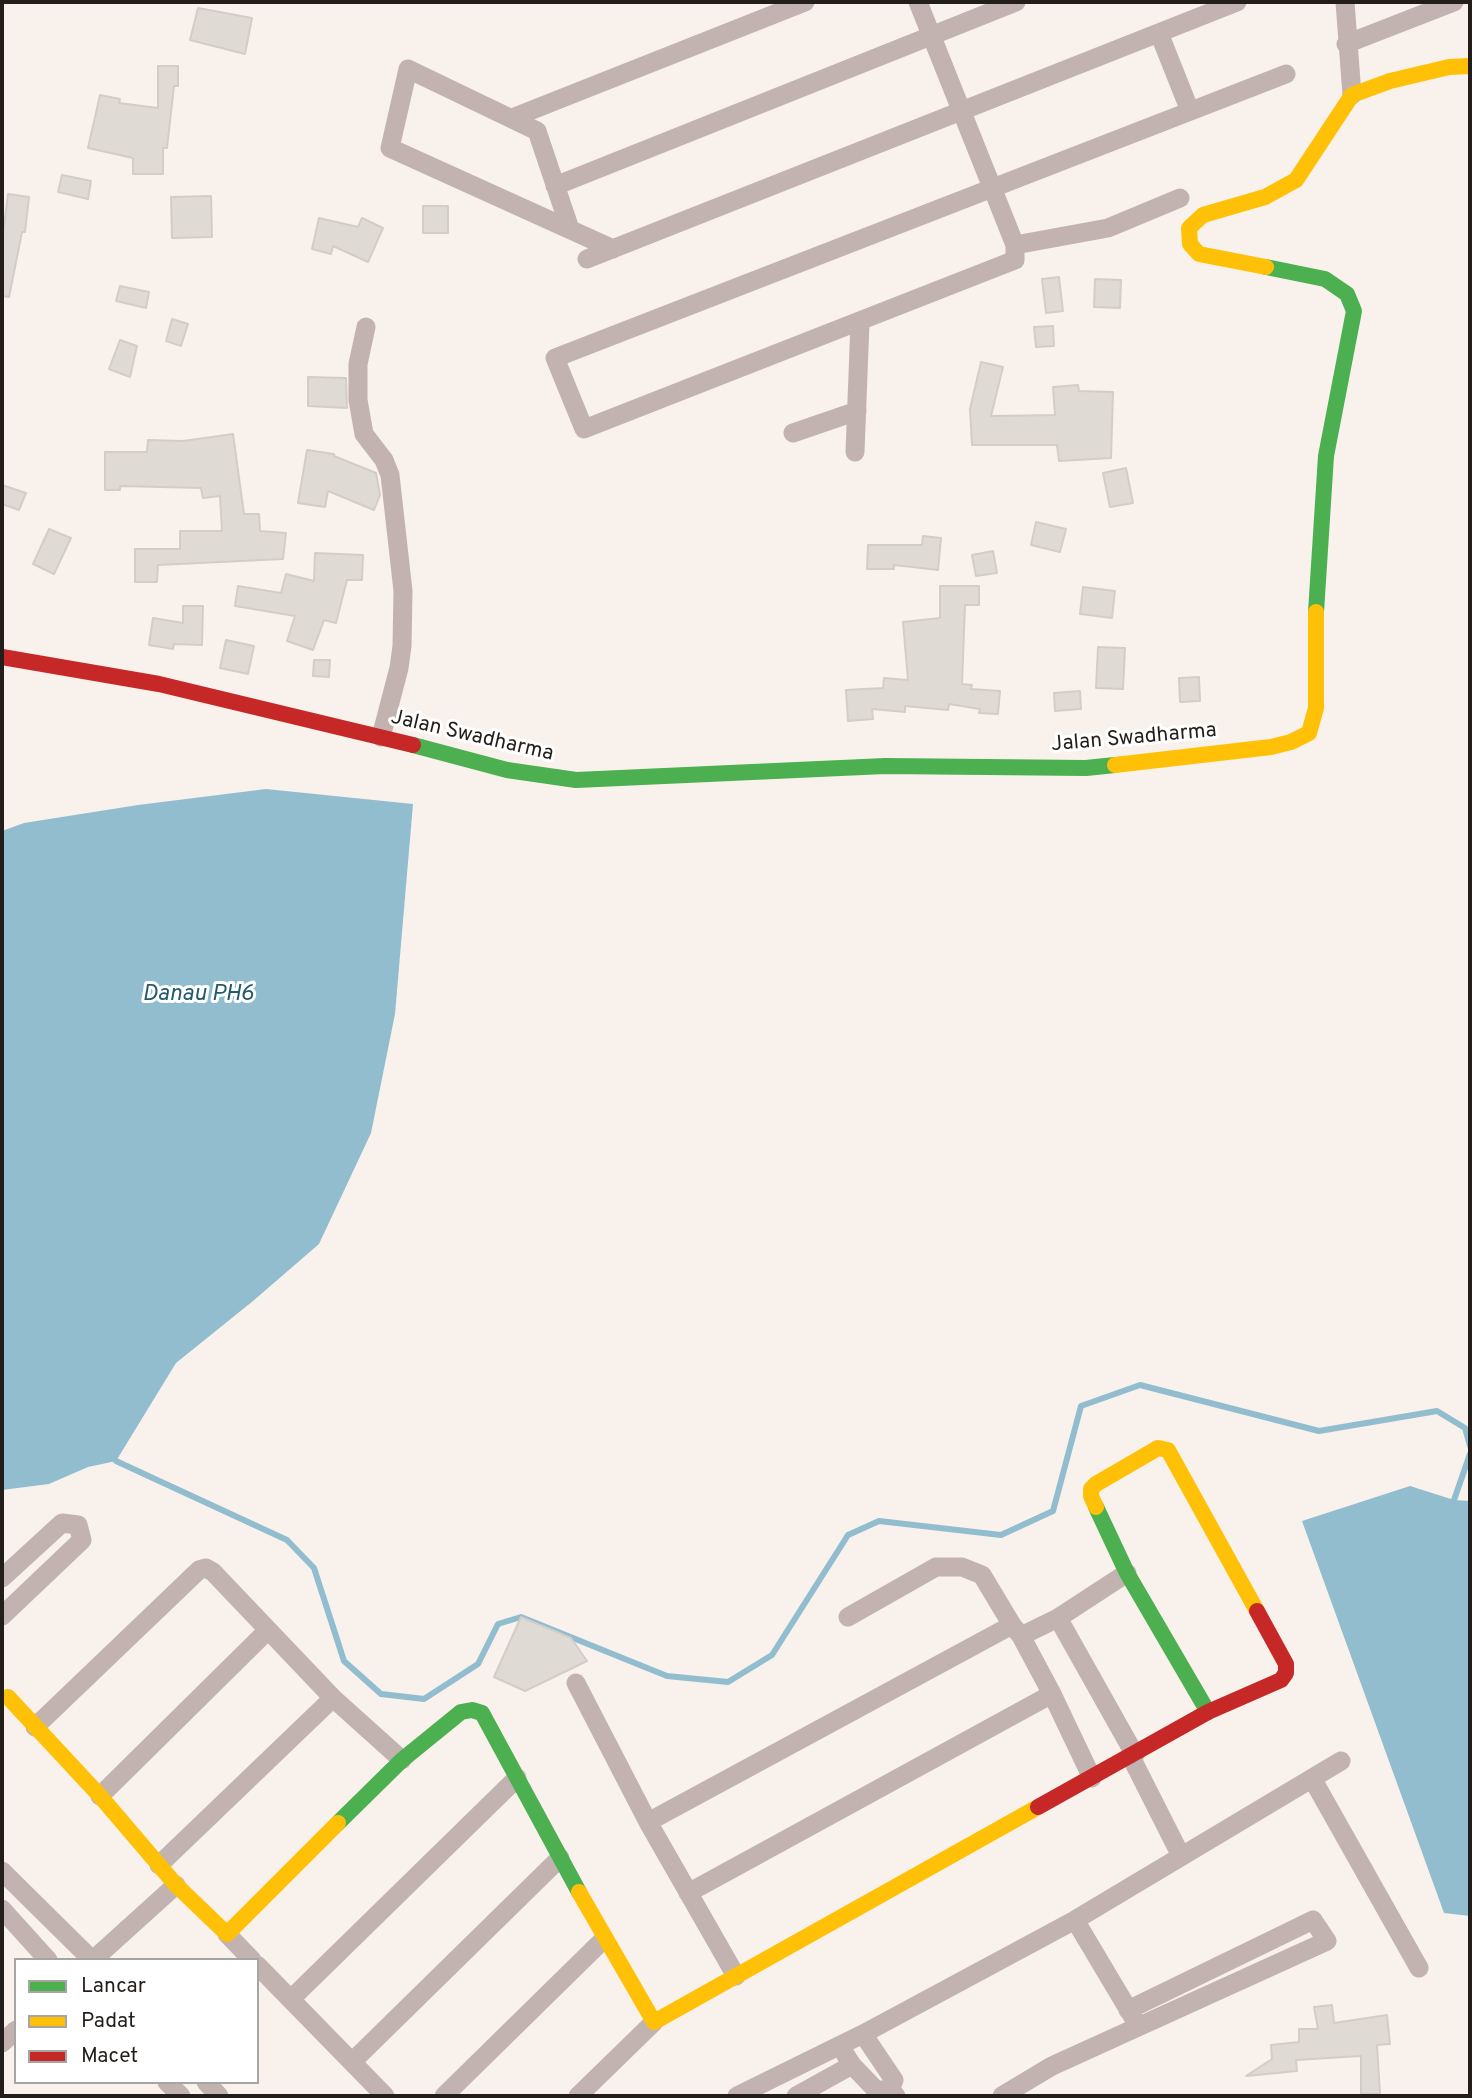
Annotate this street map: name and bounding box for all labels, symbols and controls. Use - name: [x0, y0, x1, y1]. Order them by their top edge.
- street label: Jalan Swadharma: [388, 706, 556, 768]
- street label: Jalan Swadharma: [1050, 719, 1218, 759]
- water label: Danau PH6: [142, 981, 254, 1009]
- legend: [14, 1958, 259, 2084]
- text: Lancar: [81, 1973, 146, 2000]
- text: Padat: [81, 2008, 136, 2035]
- text: Macet: [81, 2043, 138, 2070]

